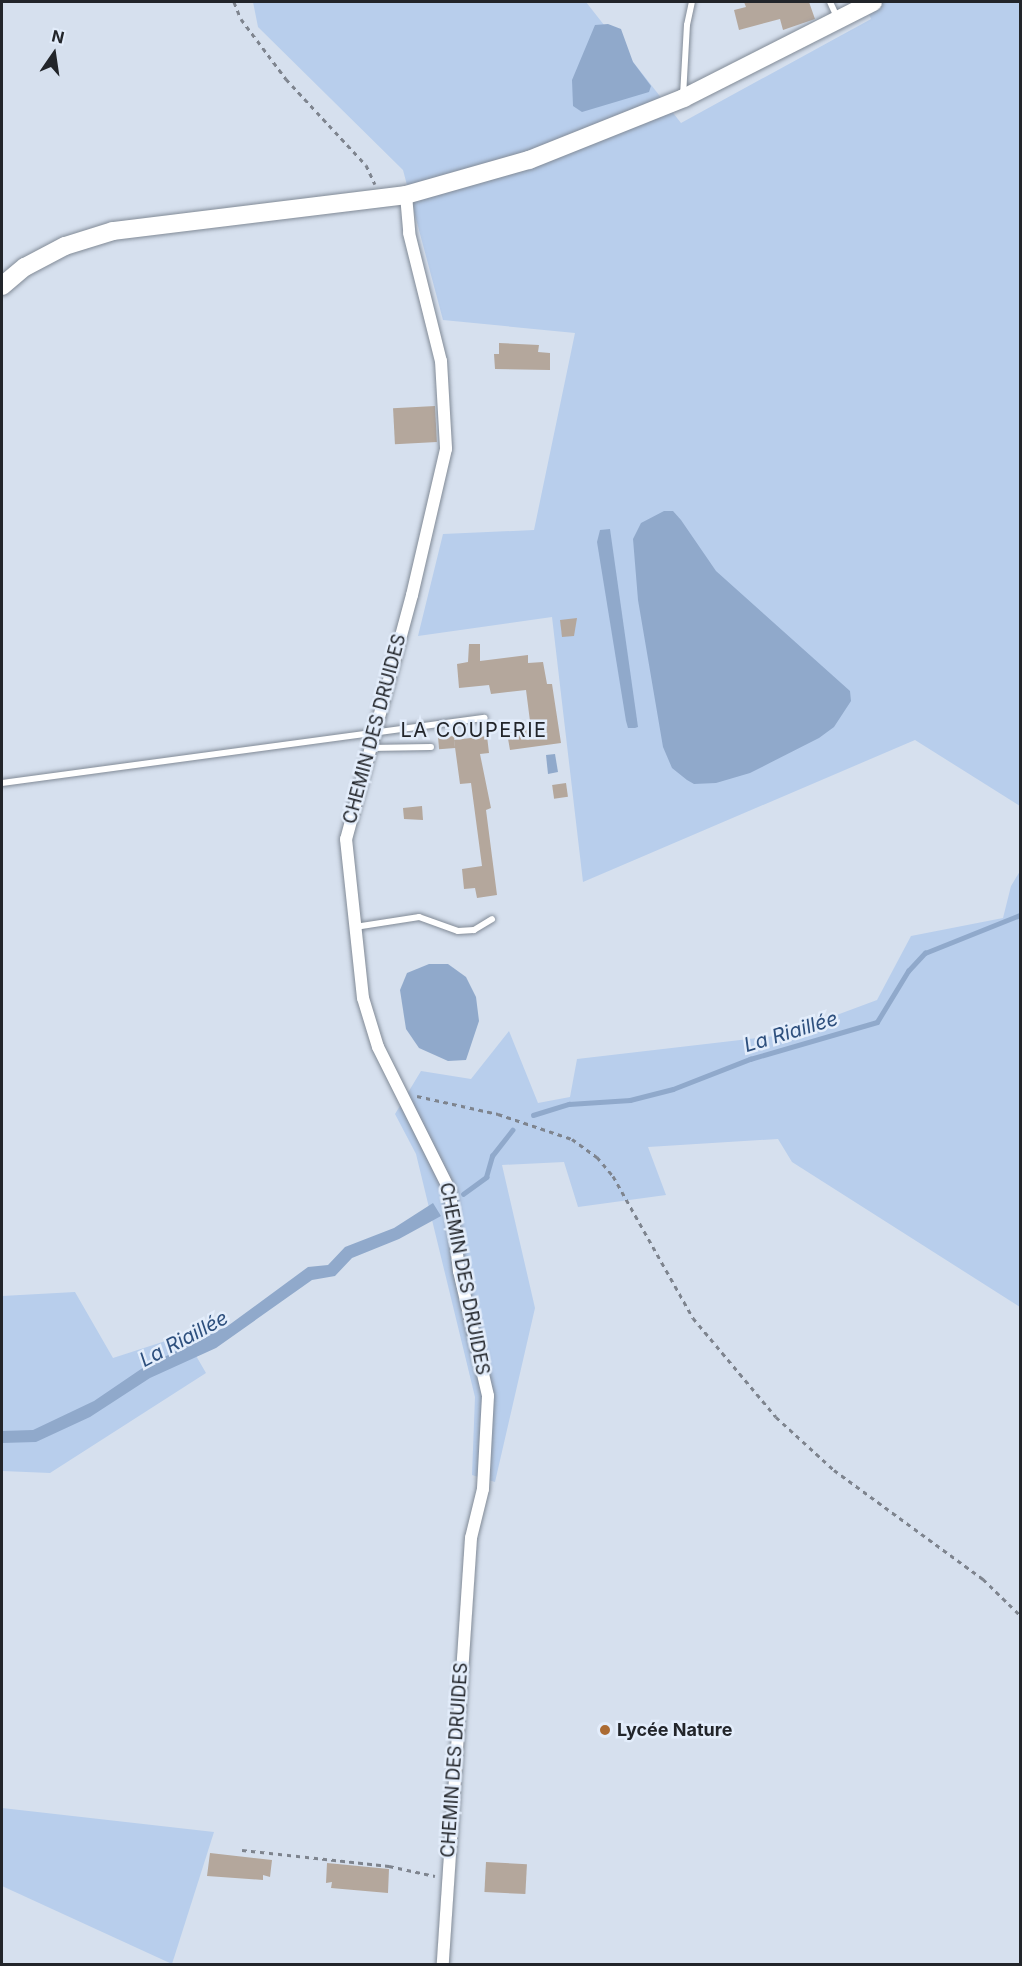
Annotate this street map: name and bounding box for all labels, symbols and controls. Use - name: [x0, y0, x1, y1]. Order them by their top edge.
- north arrow: [24, 24, 84, 84]
- text: N: [50, 25, 66, 48]
- street label: CHEMIN DES DRUIDES: [339, 632, 411, 826]
- district label: LA COUPERIE: [400, 718, 548, 742]
- water label: La Riaillée: [741, 1006, 841, 1058]
- street label: CHEMIN DES DRUIDES: [435, 1181, 493, 1377]
- water label: La Riaillée: [136, 1306, 232, 1372]
- street label: CHEMIN DES DRUIDES: [437, 1662, 473, 1858]
- place label: Lycée Nature: [617, 1719, 732, 1741]
- marker: Lycée Nature: [598, 1723, 612, 1737]

